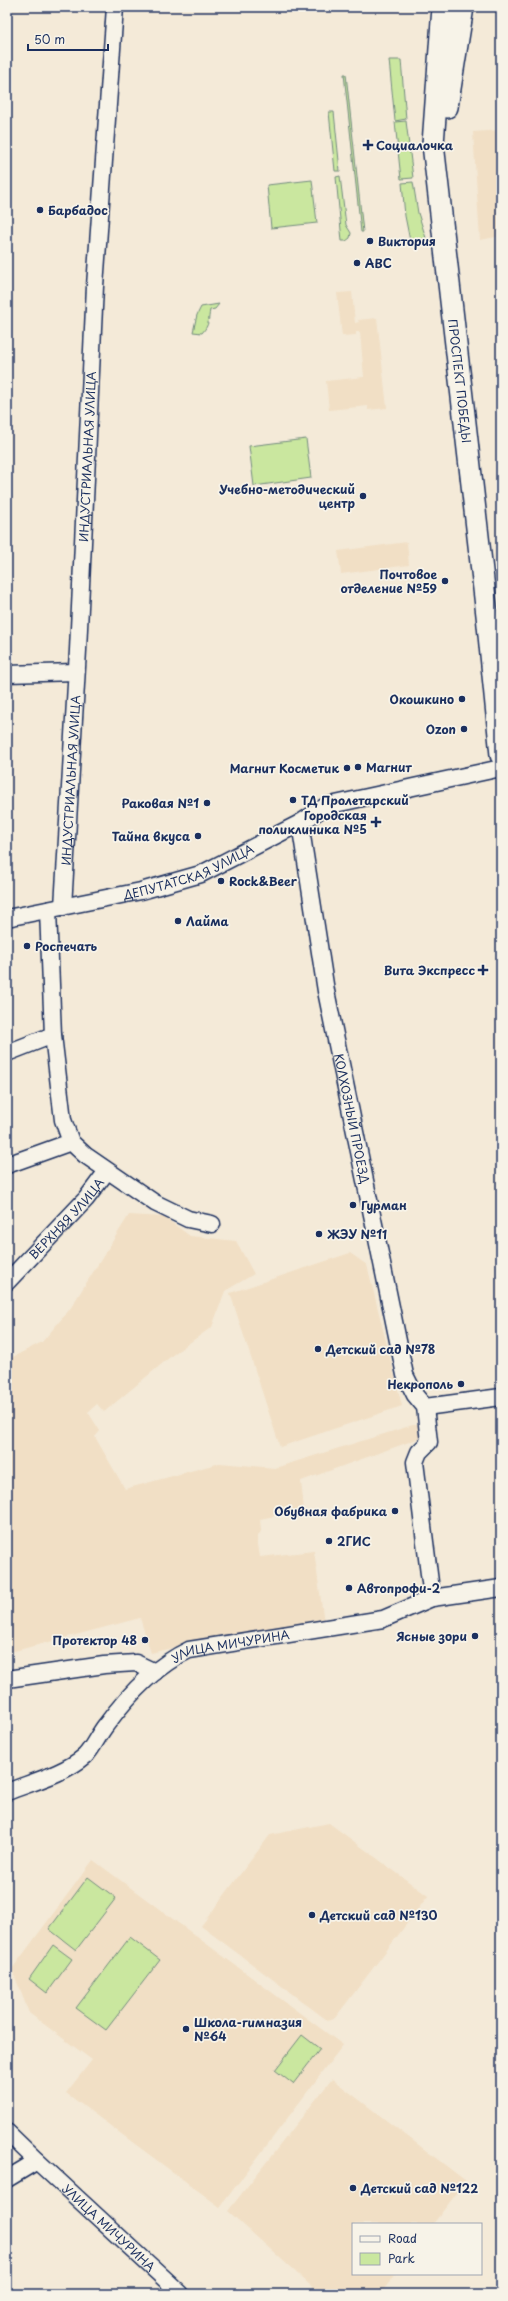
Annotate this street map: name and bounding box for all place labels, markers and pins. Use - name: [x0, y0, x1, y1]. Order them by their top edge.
- place label: Социалочка: [376, 136, 454, 154]
- marker: Социалочка: [363, 140, 373, 150]
- place label: Барбадос: [48, 201, 108, 219]
- marker: Барбадос: [35, 205, 45, 215]
- place label: Виктория: [378, 232, 436, 250]
- marker: Виктория: [365, 236, 375, 246]
- place label: АВС: [365, 254, 392, 272]
- marker: АВС: [352, 258, 362, 268]
- place label: Учебно-методический центр: [219, 480, 355, 512]
- marker: Учебно-методический центр: [358, 491, 368, 501]
- place label: Почтовое отделение №59: [340, 565, 438, 597]
- marker: Почтовое отделение №59: [440, 576, 450, 586]
- place label: Окошкино: [389, 690, 454, 708]
- marker: Окошкино: [457, 694, 467, 704]
- place label: Ozon: [426, 720, 456, 738]
- marker: Ozon: [459, 724, 469, 734]
- place label: Магнит: [366, 758, 412, 776]
- place label: Магнит Косметик: [230, 759, 339, 777]
- marker: Магнит: [353, 762, 363, 772]
- marker: Магнит Косметик: [342, 763, 352, 773]
- place label: ТД Пролетарский: [301, 791, 409, 809]
- place label: Раковая №1: [121, 794, 199, 812]
- marker: ТД Пролетарский: [288, 795, 298, 805]
- marker: Раковая №1: [202, 798, 212, 808]
- place label: Городская поликлиника №5: [258, 806, 367, 838]
- marker: Городская поликлиника №5: [370, 816, 382, 828]
- place label: Тайна вкуса: [112, 827, 190, 845]
- marker: Тайна вкуса: [193, 831, 203, 841]
- place label: Rock&Beer: [229, 872, 298, 890]
- marker: Rock&Beer: [216, 876, 226, 886]
- place label: Лайма: [186, 912, 230, 930]
- marker: Лайма: [173, 916, 183, 926]
- place label: Роспечать: [35, 937, 97, 955]
- marker: Роспечать: [22, 941, 32, 951]
- place label: Вита Экспресс: [384, 961, 475, 979]
- marker: Вита Экспресс: [478, 965, 488, 975]
- place label: Гурман: [361, 1196, 407, 1214]
- marker: Гурман: [348, 1200, 358, 1210]
- place label: ЖЭУ №11: [327, 1225, 387, 1243]
- marker: ЖЭУ №11: [314, 1229, 324, 1239]
- place label: Детский сад №78: [325, 1340, 435, 1358]
- marker: Детский сад №78: [313, 1344, 323, 1354]
- place label: Некрополь: [387, 1375, 453, 1393]
- marker: Некрополь: [456, 1379, 466, 1389]
- place label: Обувная фабрика: [274, 1502, 388, 1520]
- marker: Обувная фабрика: [390, 1506, 400, 1516]
- place label: 2ГИС: [337, 1532, 371, 1550]
- marker: 2ГИС: [324, 1536, 334, 1546]
- place label: Автопрофи-2: [357, 1579, 441, 1597]
- marker: Автопрофи-2: [344, 1583, 354, 1593]
- place label: Ясные зори: [396, 1627, 467, 1645]
- place label: Протектор 48: [53, 1631, 137, 1649]
- marker: Ясные зори: [470, 1631, 480, 1641]
- marker: Протектор 48: [140, 1635, 150, 1645]
- place label: Детский сад №130: [319, 1906, 438, 1924]
- marker: Детский сад №130: [307, 1910, 317, 1920]
- place label: Школа-гимназия №64: [194, 2013, 302, 2045]
- marker: Школа-гимназия №64: [181, 2024, 191, 2034]
- place label: Детский сад №122: [360, 2179, 478, 2197]
- marker: Детский сад №122: [348, 2183, 358, 2193]

